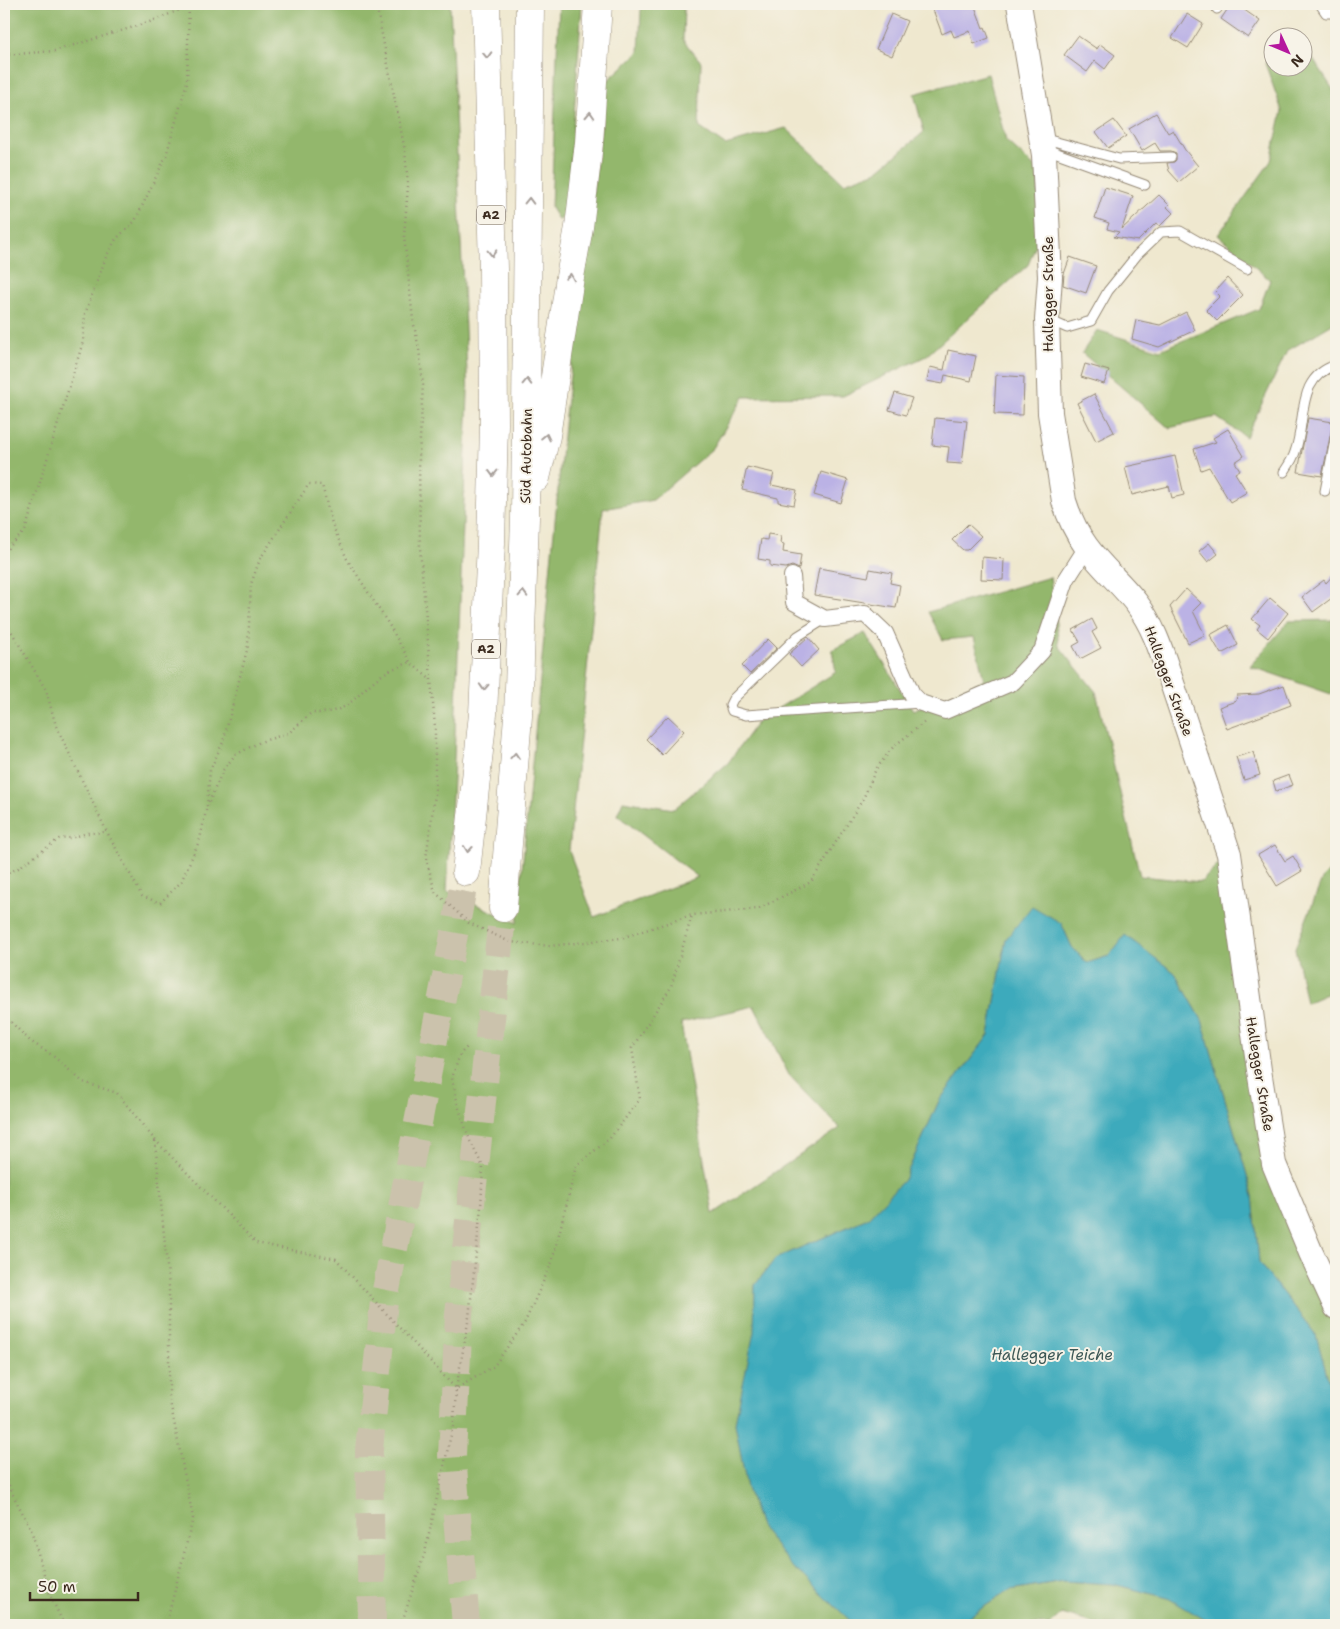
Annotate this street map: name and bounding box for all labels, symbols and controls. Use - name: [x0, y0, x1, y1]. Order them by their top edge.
- north arrow: [1262, 28, 1312, 78]
- text: N: [1287, 51, 1308, 71]
- one-way arrow: [482, 52, 492, 60]
- one-way arrow: [585, 111, 596, 119]
- one-way arrow: [524, 197, 534, 205]
- road number: A2: [477, 206, 505, 224]
- street label: Hallegger Straße: [1039, 236, 1057, 352]
- one-way arrow: [487, 250, 497, 257]
- one-way arrow: [564, 272, 574, 281]
- one-way arrow: [522, 378, 533, 386]
- street label: Süd Autobahn: [516, 408, 536, 504]
- one-way arrow: [540, 433, 550, 442]
- one-way arrow: [487, 469, 498, 477]
- one-way arrow: [517, 590, 528, 598]
- street label: Hallegger Straße: [1141, 623, 1197, 739]
- road number: A2: [472, 640, 500, 659]
- one-way arrow: [479, 684, 490, 692]
- one-way arrow: [510, 752, 521, 760]
- one-way arrow: [463, 845, 474, 853]
- street label: Hallegger Straße: [1242, 1015, 1278, 1133]
- water label: Hallegger Teiche: [991, 1345, 1113, 1365]
- scale bar: [30, 1569, 138, 1601]
- text: 50 m: [38, 1577, 76, 1597]

